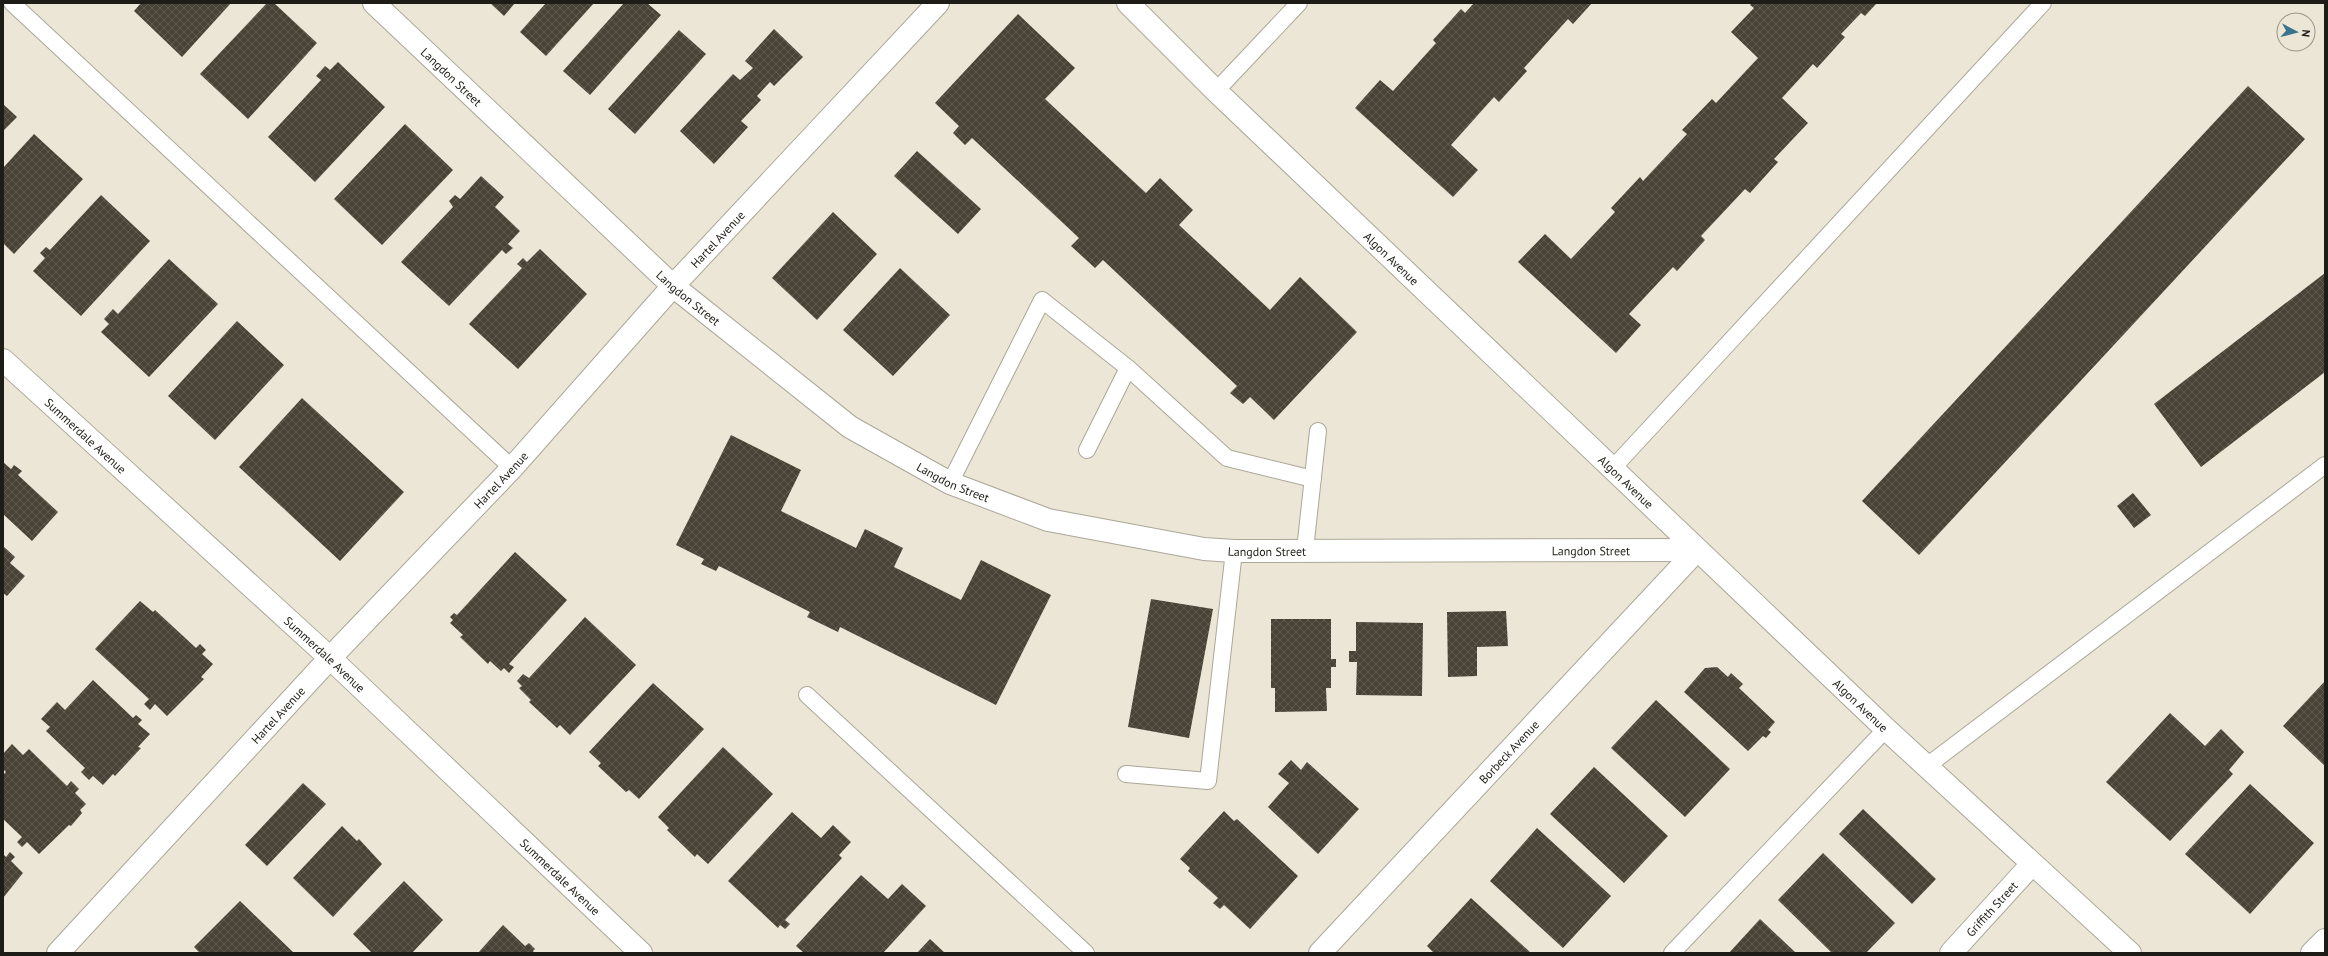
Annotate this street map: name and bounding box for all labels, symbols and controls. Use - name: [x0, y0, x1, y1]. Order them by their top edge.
- north arrow: [2276, 12, 2316, 52]
- text: N: [2299, 29, 2313, 38]
- street label: Langdon Street: [418, 44, 485, 109]
- street label: Hartel Avenue: [687, 207, 747, 270]
- street label: Algon Avenue: [1361, 229, 1422, 288]
- street label: Langdon Street: [653, 267, 723, 328]
- street label: Summerdale Avenue: [42, 395, 130, 476]
- street label: Hartel Avenue: [470, 448, 531, 511]
- street label: Algon Avenue: [1596, 452, 1657, 511]
- street label: Langdon Street: [914, 458, 992, 505]
- street label: Langdon Street: [1227, 543, 1306, 559]
- street label: Langdon Street: [1552, 543, 1630, 558]
- street label: Summerdale Avenue: [281, 613, 369, 695]
- street label: Algon Avenue: [1830, 675, 1892, 735]
- street label: Hartel Avenue: [248, 683, 308, 746]
- street label: Borbeck Avenue: [1475, 717, 1542, 786]
- street label: Summerdale Avenue: [517, 835, 604, 918]
- street label: Griffith Street: [1962, 878, 2020, 939]

